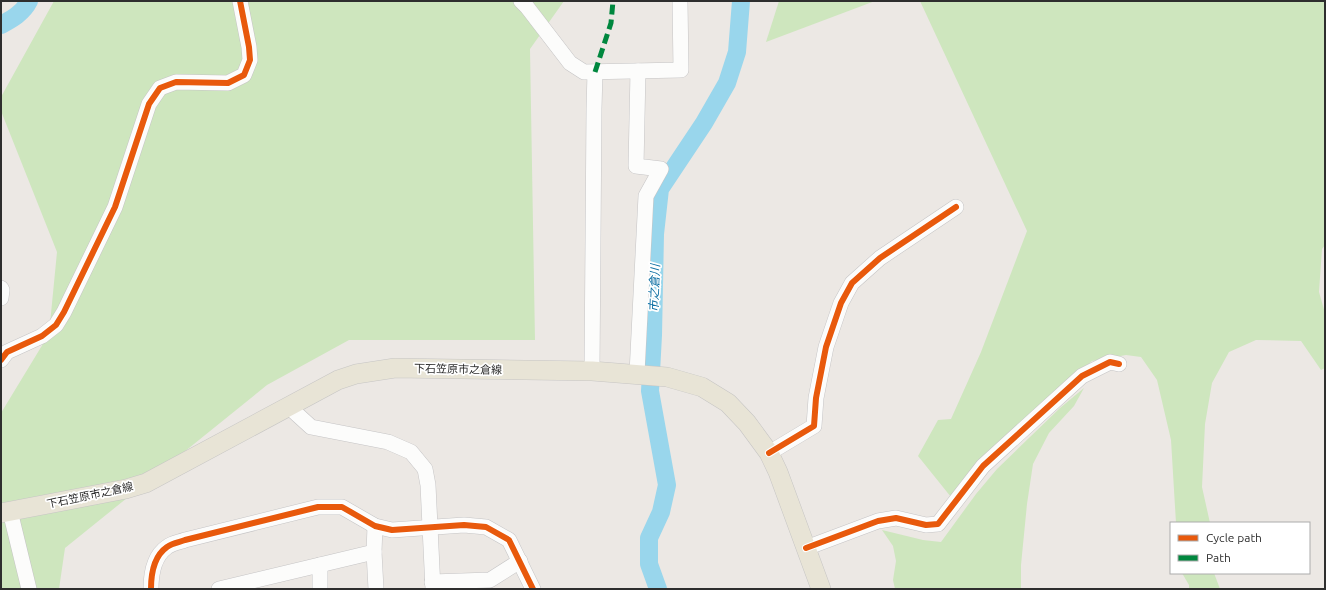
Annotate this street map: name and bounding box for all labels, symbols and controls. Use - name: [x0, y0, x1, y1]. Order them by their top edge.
- water label: 市之倉川: [647, 262, 661, 312]
- street label: 下石笠原市之倉線: [414, 362, 502, 376]
- street label: 下石笠原市之倉線: [46, 480, 134, 510]
- legend: [1170, 522, 1310, 574]
- text: Cycle path: [1206, 531, 1262, 544]
- text: Path: [1206, 551, 1231, 564]

